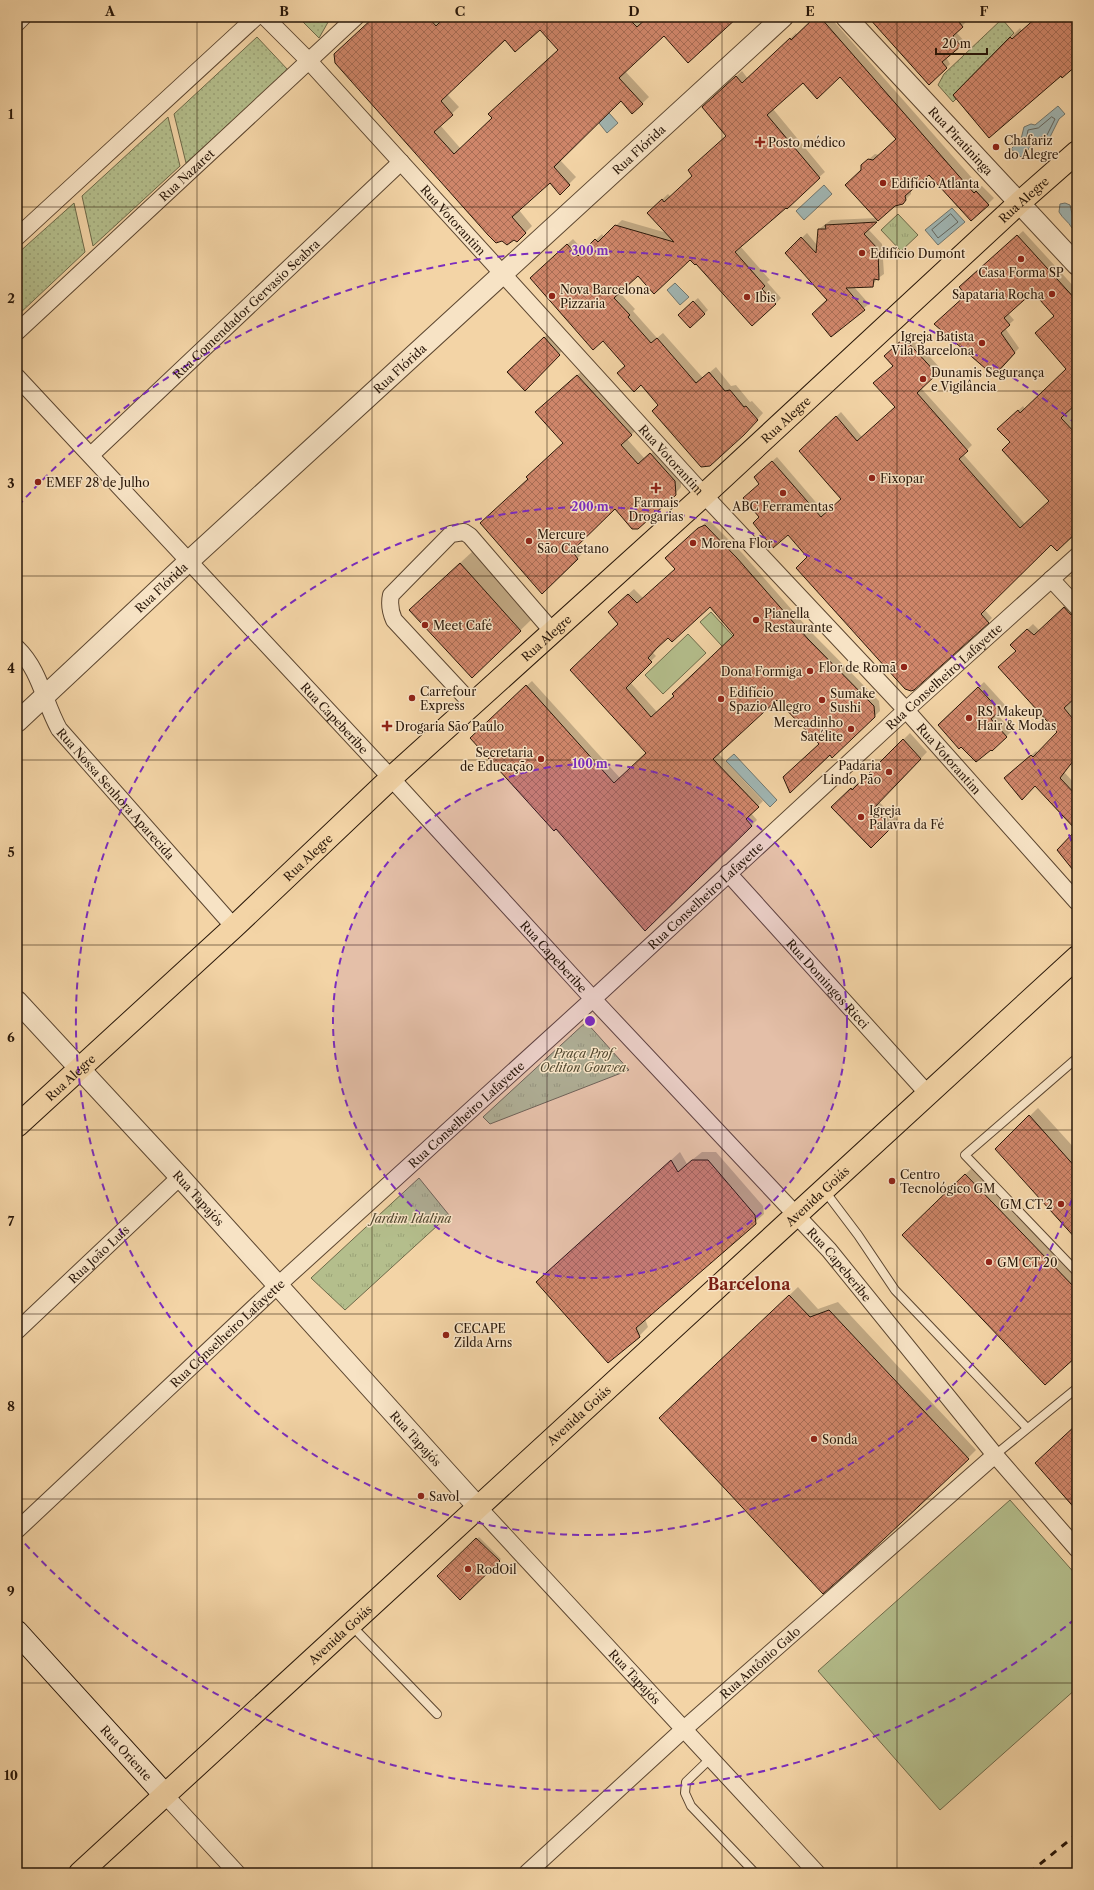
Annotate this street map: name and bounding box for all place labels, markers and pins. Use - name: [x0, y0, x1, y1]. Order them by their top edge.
- place label: Chafariz do Alegre: [1004, 133, 1059, 162]
- place label: Posto médico: [768, 135, 845, 150]
- marker: Posto médico: [755, 137, 765, 147]
- marker: Chafariz do Alegre: [991, 142, 1001, 152]
- place label: Edifício Atlanta: [891, 176, 980, 191]
- marker: Edifício Atlanta: [878, 178, 888, 188]
- place label: Edifício Dumont: [870, 246, 966, 261]
- marker: Edifício Dumont: [857, 248, 867, 258]
- marker: Casa Forma SP: [1016, 254, 1026, 264]
- place label: Casa Forma SP: [978, 265, 1064, 280]
- place label: Nova Barcelona Pizzaria: [560, 282, 650, 311]
- place label: Sapataria Rocha: [952, 287, 1045, 302]
- marker: Sapataria Rocha: [1047, 289, 1057, 299]
- place label: Ibis: [755, 290, 776, 305]
- marker: Nova Barcelona Pizzaria: [547, 291, 557, 301]
- marker: Ibis: [742, 292, 752, 302]
- place label: Igreja Batista Vila Barcelona: [890, 329, 975, 358]
- marker: Igreja Batista Vila Barcelona: [977, 338, 987, 348]
- place label: Dunamis Segurança e Vigilância: [931, 365, 1045, 394]
- marker: Dunamis Segurança e Vigilância: [918, 374, 928, 384]
- place label: Fixopar: [880, 471, 924, 486]
- marker: Fixopar: [867, 473, 877, 483]
- place label: EMEF 28 de Julho: [46, 475, 150, 490]
- marker: EMEF 28 de Julho: [33, 477, 43, 487]
- marker: Farmais Drogarias: [651, 483, 661, 493]
- marker: ABC Ferramentas: [778, 488, 788, 498]
- place label: Farmais Drogarias: [629, 495, 683, 524]
- place label: ABC Ferramentas: [731, 499, 834, 514]
- place label: Mercure São Caetano: [537, 527, 609, 556]
- marker: Mercure São Caetano: [524, 536, 534, 546]
- place label: Morena Flor: [701, 536, 772, 551]
- marker: Morena Flor: [688, 538, 698, 548]
- place label: Pianella Restaurante: [764, 606, 833, 635]
- marker: Pianella Restaurante: [751, 615, 761, 625]
- place label: Meet Café: [433, 618, 492, 633]
- marker: Meet Café: [420, 620, 430, 630]
- place label: Flor de Romã: [819, 660, 897, 675]
- marker: Flor de Romã: [899, 662, 909, 672]
- place label: Dona Formiga: [721, 664, 803, 679]
- marker: Dona Formiga: [805, 666, 815, 676]
- place label: Carrefour Express: [420, 684, 476, 713]
- place label: Edifício Spazio Allegro: [729, 685, 811, 714]
- place label: Sumake Sushi: [830, 686, 876, 715]
- marker: Carrefour Express: [407, 693, 417, 703]
- marker: Edifício Spazio Allegro: [716, 694, 726, 704]
- marker: Sumake Sushi: [817, 695, 827, 705]
- place label: RS Makeup Hair & Modas: [977, 704, 1056, 733]
- marker: RS Makeup Hair & Modas: [964, 713, 974, 723]
- place label: Mercadinho Satélite: [774, 715, 843, 744]
- place label: Drogaria São Paulo: [395, 719, 504, 734]
- marker: Drogaria São Paulo: [382, 721, 392, 731]
- marker: Mercadinho Satélite: [846, 724, 856, 734]
- place label: Secretaria de Educação: [460, 745, 534, 774]
- marker: Secretaria de Educação: [536, 754, 546, 764]
- place label: Padaria Lindo Pão: [823, 758, 882, 787]
- marker: Padaria Lindo Pão: [884, 767, 894, 777]
- place label: Igreja Palavra da Fé: [869, 803, 945, 832]
- marker: Igreja Palavra da Fé: [856, 812, 866, 822]
- centre of rings: [583, 1014, 597, 1028]
- place label: Centro Tecnológico GM: [900, 1167, 995, 1196]
- marker: Centro Tecnológico GM: [887, 1176, 897, 1186]
- place label: GM CT 2: [1000, 1197, 1053, 1212]
- marker: GM CT 2: [1056, 1199, 1066, 1209]
- place label: GM CT 20: [997, 1255, 1058, 1270]
- marker: GM CT 20: [984, 1257, 994, 1267]
- place label: CECAPE Zilda Arns: [454, 1321, 512, 1350]
- marker: CECAPE Zilda Arns: [441, 1330, 451, 1340]
- place label: Sonda: [822, 1432, 858, 1447]
- marker: Sonda: [809, 1434, 819, 1444]
- place label: Savol: [429, 1489, 460, 1504]
- marker: Savol: [416, 1491, 426, 1501]
- place label: RodOil: [476, 1562, 517, 1577]
- marker: RodOil: [463, 1564, 473, 1574]

